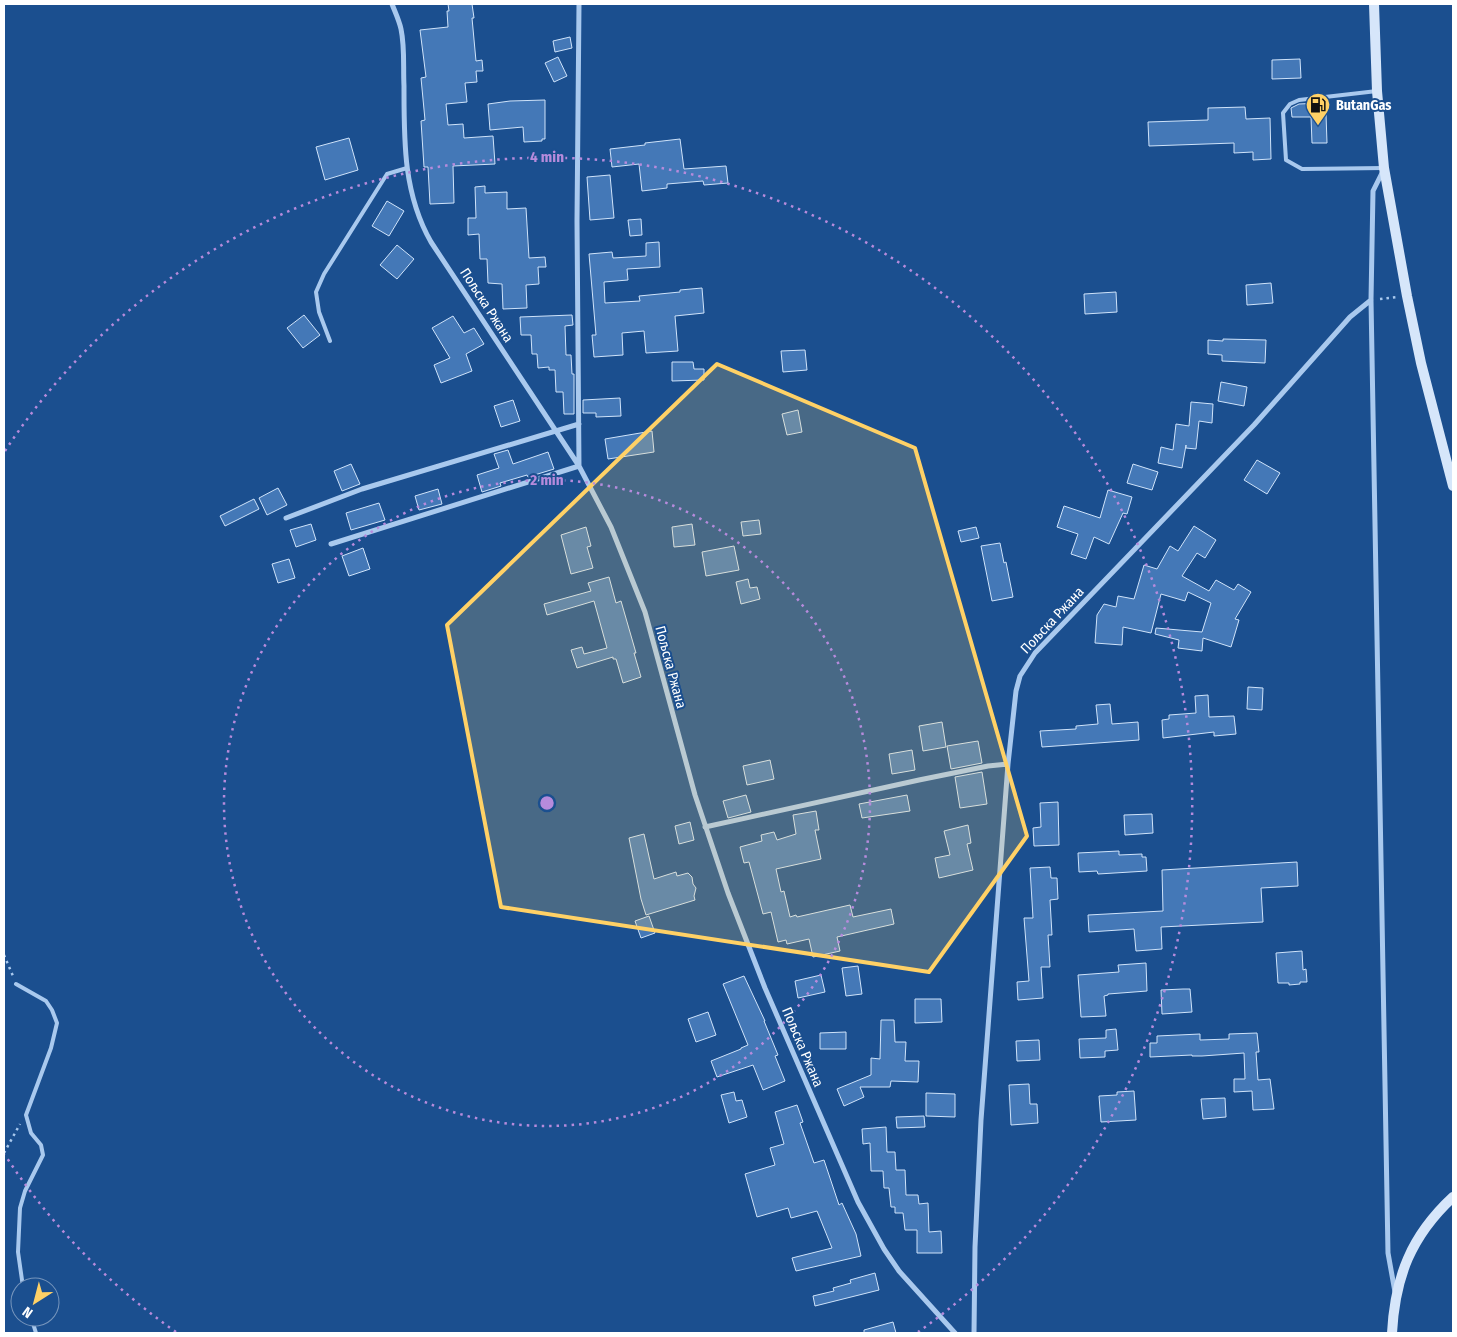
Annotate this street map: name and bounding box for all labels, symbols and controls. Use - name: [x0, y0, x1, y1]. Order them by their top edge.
- fuel station icon: ButanGas: [1305, 92, 1331, 126]
- place label: ButanGas: [1336, 97, 1391, 114]
- text: 4 min: [530, 148, 564, 166]
- street label: Пољска Ржана: [456, 265, 517, 346]
- text: 2 min: [529, 471, 564, 489]
- street label: Пољска Ржана: [1017, 583, 1088, 657]
- street label: Пољска Ржана: [651, 624, 690, 711]
- centre of rings: [538, 794, 556, 812]
- street label: Пољска Ржана: [778, 1005, 827, 1090]
- north arrow: [10, 1277, 60, 1327]
- text: N: [19, 1303, 36, 1321]

